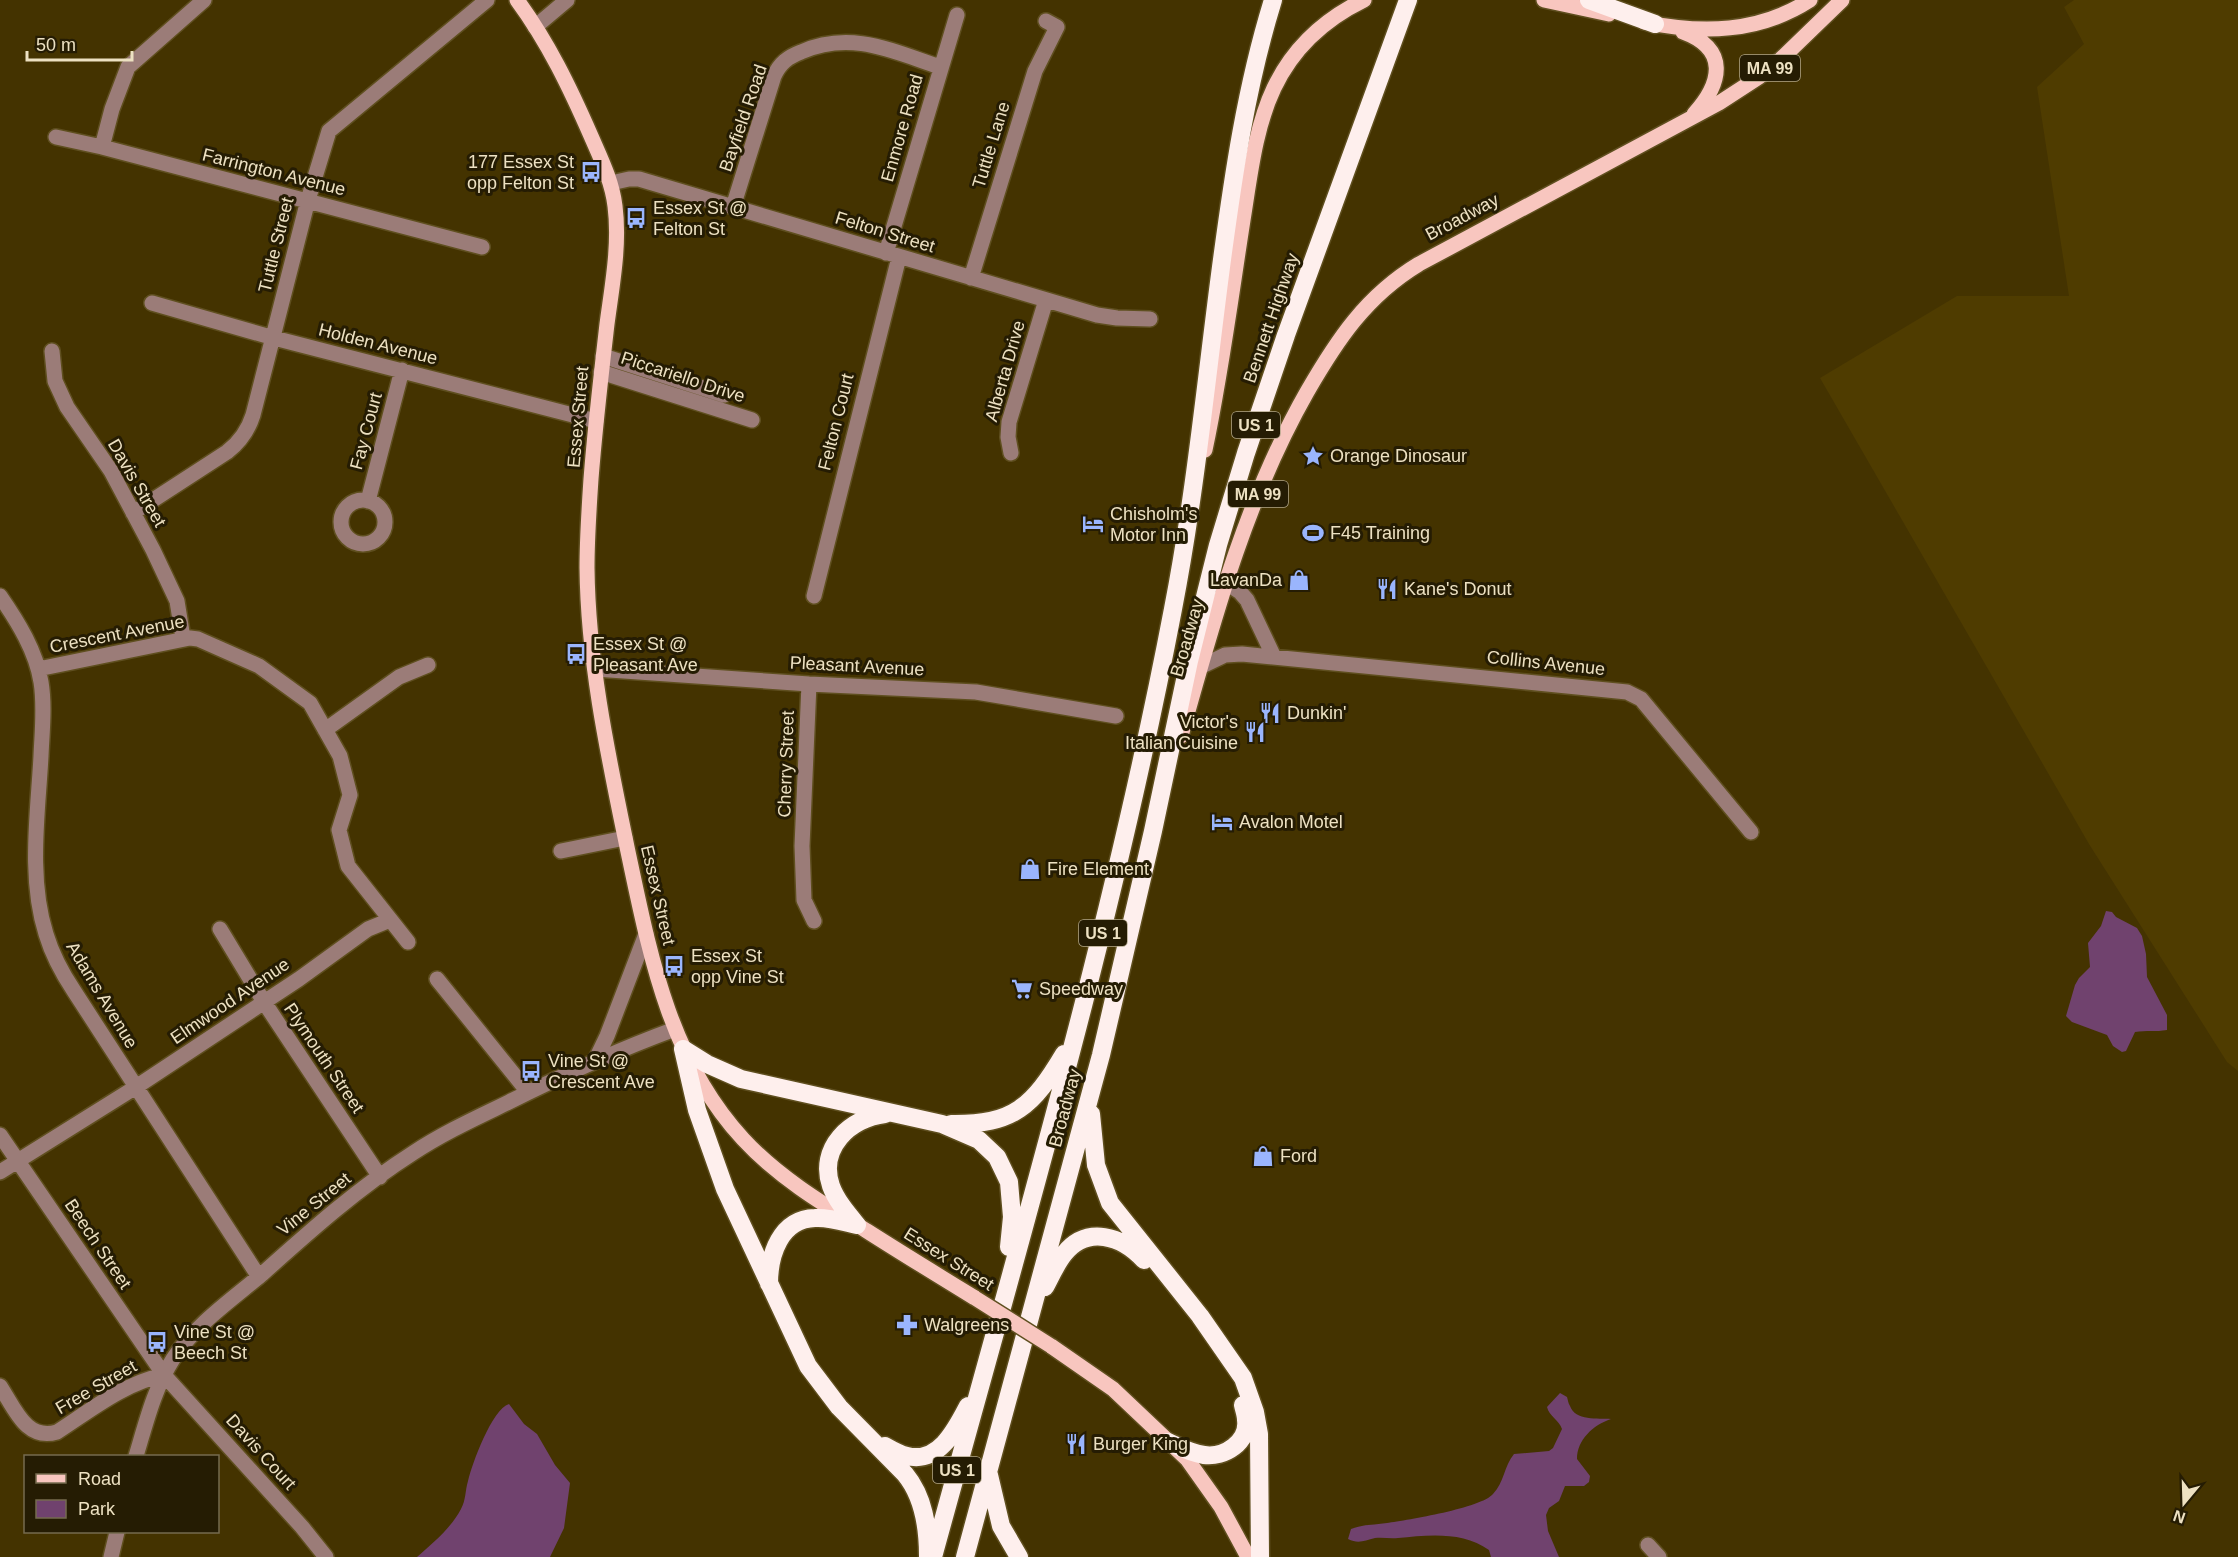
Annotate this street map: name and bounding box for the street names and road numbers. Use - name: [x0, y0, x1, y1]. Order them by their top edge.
- road number: MA 99: [1740, 55, 1800, 81]
- street label: Bayfield Road: [715, 62, 771, 174]
- street label: Enmore Road: [877, 72, 927, 184]
- street label: Tuttle Lane: [968, 99, 1014, 191]
- street label: Farrington Avenue: [200, 145, 348, 199]
- street label: Broadway: [1422, 189, 1502, 245]
- street label: Tuttle Street: [255, 195, 297, 295]
- street label: Felton Street: [833, 207, 937, 257]
- street label: Bennett Highway: [1239, 250, 1303, 386]
- street label: Alberta Drive: [981, 318, 1029, 424]
- street label: Holden Avenue: [316, 320, 440, 368]
- street label: Piccariello Drive: [619, 348, 747, 406]
- street label: Essex Street: [564, 365, 592, 469]
- street label: Felton Court: [814, 372, 858, 472]
- street label: Fay Court: [346, 390, 386, 472]
- road number: US 1: [1232, 412, 1280, 438]
- street label: Davis Street: [104, 436, 170, 530]
- road number: MA 99: [1228, 481, 1288, 507]
- street label: Broadway: [1166, 597, 1208, 679]
- street label: Crescent Avenue: [48, 611, 186, 657]
- street label: Collins Avenue: [1486, 647, 1606, 679]
- street label: Pleasant Avenue: [789, 652, 925, 680]
- street label: Cherry Street: [774, 710, 798, 818]
- street label: Essex Street: [637, 843, 679, 947]
- road number: US 1: [1079, 920, 1127, 946]
- street label: Adams Avenue: [62, 938, 142, 1052]
- street label: Elmwood Avenue: [167, 954, 293, 1048]
- street label: Plymouth Street: [280, 999, 368, 1117]
- street label: Broadway: [1045, 1067, 1085, 1149]
- street label: Vine Street: [273, 1168, 355, 1240]
- street label: Beech Street: [61, 1195, 135, 1293]
- street label: Essex Street: [900, 1223, 998, 1295]
- street label: Free Street: [52, 1356, 140, 1418]
- street label: Davis Court: [222, 1410, 300, 1494]
- road number: US 1: [933, 1457, 981, 1483]

